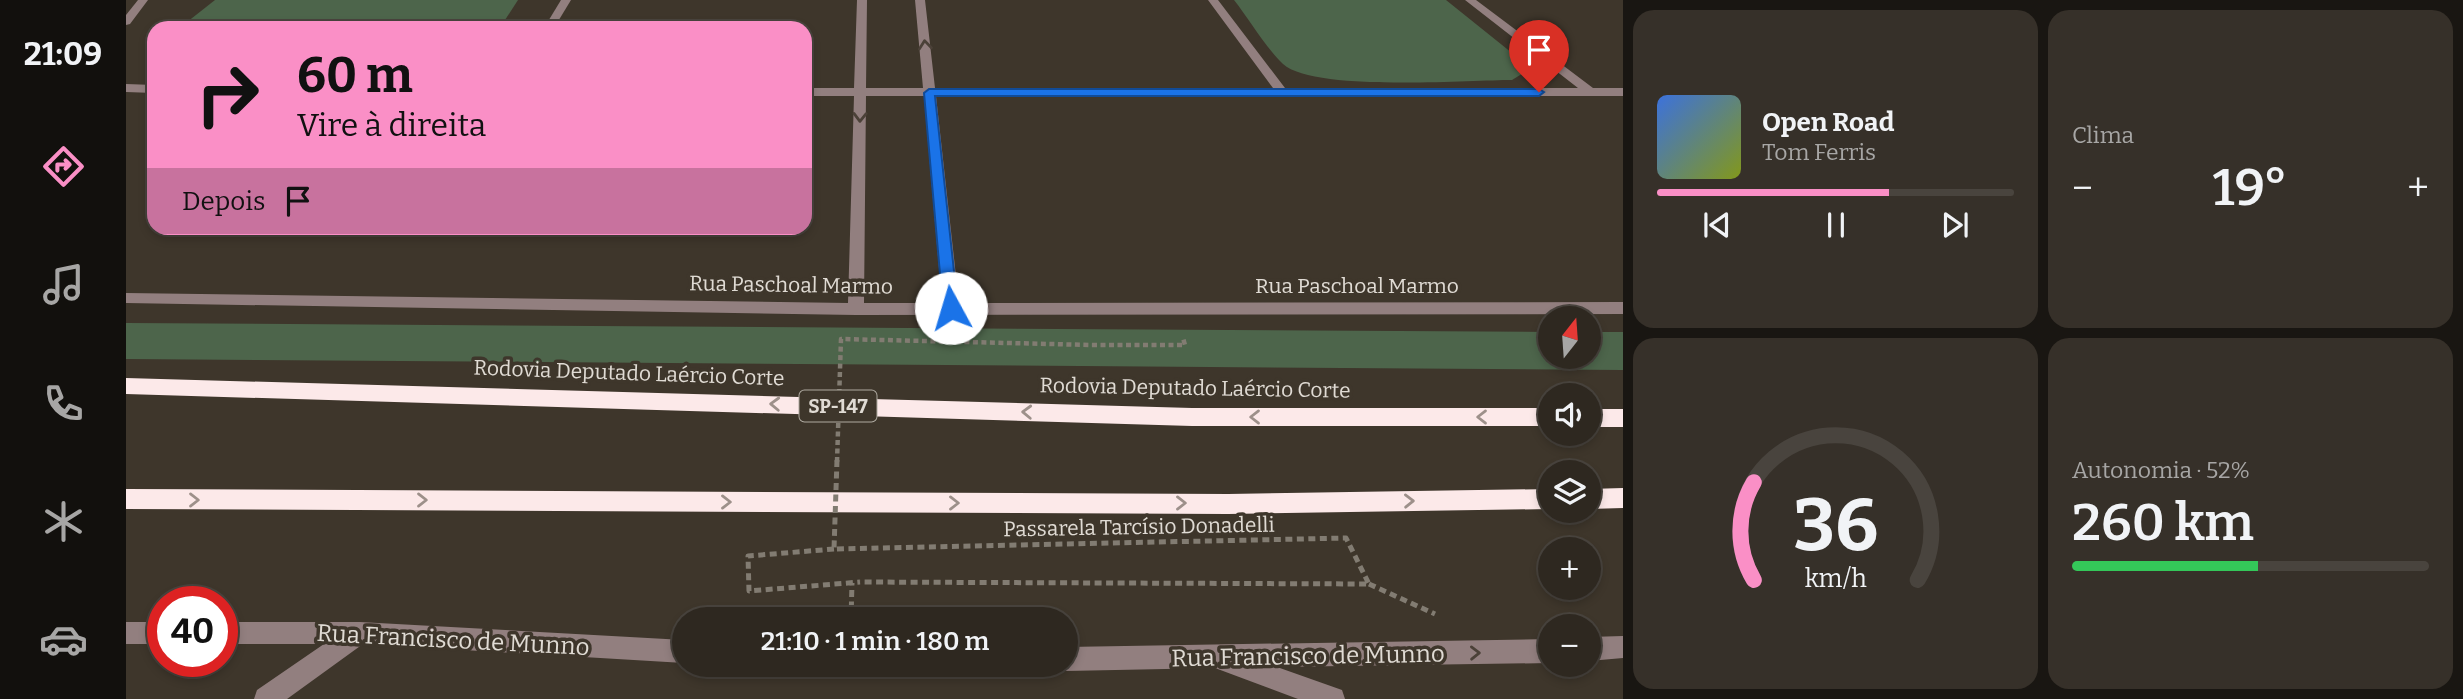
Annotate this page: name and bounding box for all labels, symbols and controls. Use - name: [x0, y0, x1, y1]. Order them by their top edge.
- pin: [1509, 20, 1569, 92]
- icon: arrive: [1520, 31, 1558, 69]
- text: 21:09: [24, 35, 102, 73]
- one-way arrow: [917, 39, 932, 51]
- text: 60 m: [297, 46, 413, 105]
- icon: right: [182, 49, 273, 140]
- text: Vire à direita: [297, 106, 486, 144]
- text: Open Road: [1762, 107, 1894, 138]
- one-way arrow: [852, 112, 868, 123]
- text: Clima: [2072, 121, 2134, 149]
- text: Tom Ferris: [1762, 138, 1876, 166]
- icon: directions: [39, 142, 88, 191]
- text: 19°: [2213, 156, 2288, 219]
- text: −: [2072, 165, 2093, 211]
- text: +: [2407, 165, 2429, 211]
- icon: arrive: [279, 182, 317, 220]
- text: Depois: [182, 186, 265, 217]
- icon: previous: [1698, 206, 1736, 244]
- icon: pause: [1817, 206, 1855, 244]
- icon: next: [1936, 206, 1974, 244]
- icon: music: [39, 260, 88, 309]
- street label: Rua Paschoal Marmo: [689, 270, 893, 300]
- position arrow: [914, 271, 988, 345]
- street label: Rua Paschoal Marmo: [1255, 273, 1459, 299]
- north arrow: [1538, 306, 1601, 369]
- map controls: [1538, 306, 1601, 677]
- street label: Rodovia Deputado Laércio Corte: [473, 355, 785, 391]
- street label: Rodovia Deputado Laércio Corte: [1039, 372, 1351, 404]
- icon: phone: [39, 379, 88, 428]
- button: sound: [1538, 383, 1601, 446]
- road number: SP-147: [800, 390, 876, 422]
- one-way arrow: [770, 396, 780, 412]
- one-way arrow: [1022, 404, 1033, 419]
- one-way arrow: [1249, 409, 1260, 425]
- one-way arrow: [1477, 409, 1487, 425]
- text: Autonomia · 52%: [2072, 456, 2250, 484]
- button: layers: [1538, 460, 1601, 523]
- text: 36: [1793, 482, 1878, 569]
- text: 260 km: [2072, 491, 2254, 554]
- one-way arrow: [189, 492, 200, 507]
- one-way arrow: [417, 492, 427, 508]
- one-way arrow: [1404, 493, 1414, 509]
- one-way arrow: [722, 494, 732, 510]
- one-way arrow: [949, 495, 960, 510]
- one-way arrow: [1177, 495, 1187, 511]
- icon: climate: [39, 497, 88, 546]
- street label: Passarela Tarcísio Donadelli: [1003, 512, 1275, 542]
- button: +: [1538, 537, 1601, 600]
- text: km/h: [1805, 563, 1867, 593]
- speed limit sign: 40: [147, 586, 238, 677]
- button: −: [1538, 614, 1601, 677]
- icon: car: [39, 615, 88, 664]
- street label: Rua Francisco de Munno: [316, 619, 590, 661]
- text: 21:10 · 1 min · 180 m: [761, 626, 989, 657]
- street label: Rua Francisco de Munno: [1171, 640, 1445, 672]
- one-way arrow: [1470, 645, 1481, 661]

